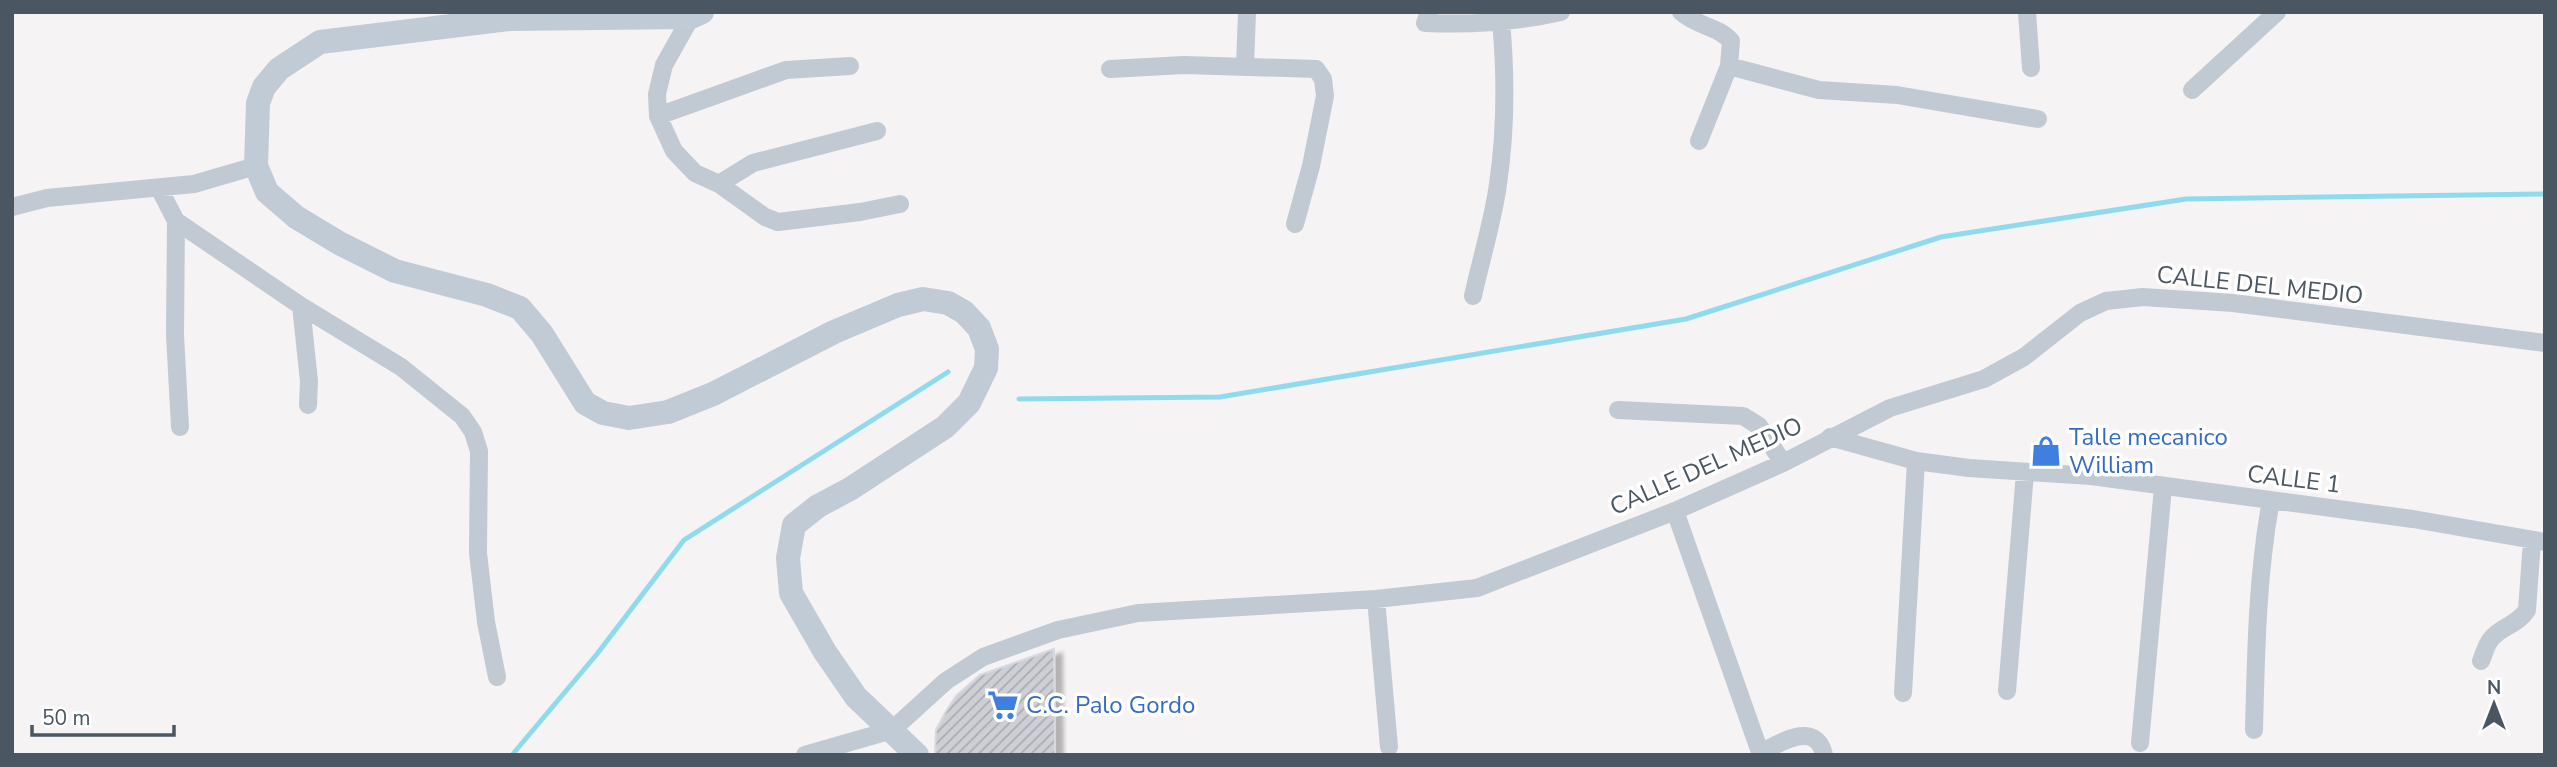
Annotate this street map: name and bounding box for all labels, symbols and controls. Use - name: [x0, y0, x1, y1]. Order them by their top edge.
- street label: CALLE DEL MEDIO: [2155, 258, 2365, 312]
- street label: CALLE DEL MEDIO: [1605, 409, 1807, 523]
- place label: Talle mecanico William: [2069, 421, 2228, 481]
- shop icon: Talle mecanico William: [2029, 434, 2063, 468]
- street label: CALLE 1: [2245, 457, 2343, 501]
- north arrow: [2459, 669, 2529, 739]
- text: N: [2487, 675, 2501, 701]
- supermarket icon: C.C. Palo Gordo: [986, 688, 1020, 722]
- place label: C.C. Palo Gordo: [1026, 689, 1195, 721]
- scale bar: [32, 694, 173, 738]
- text: 50 m: [42, 704, 91, 732]

